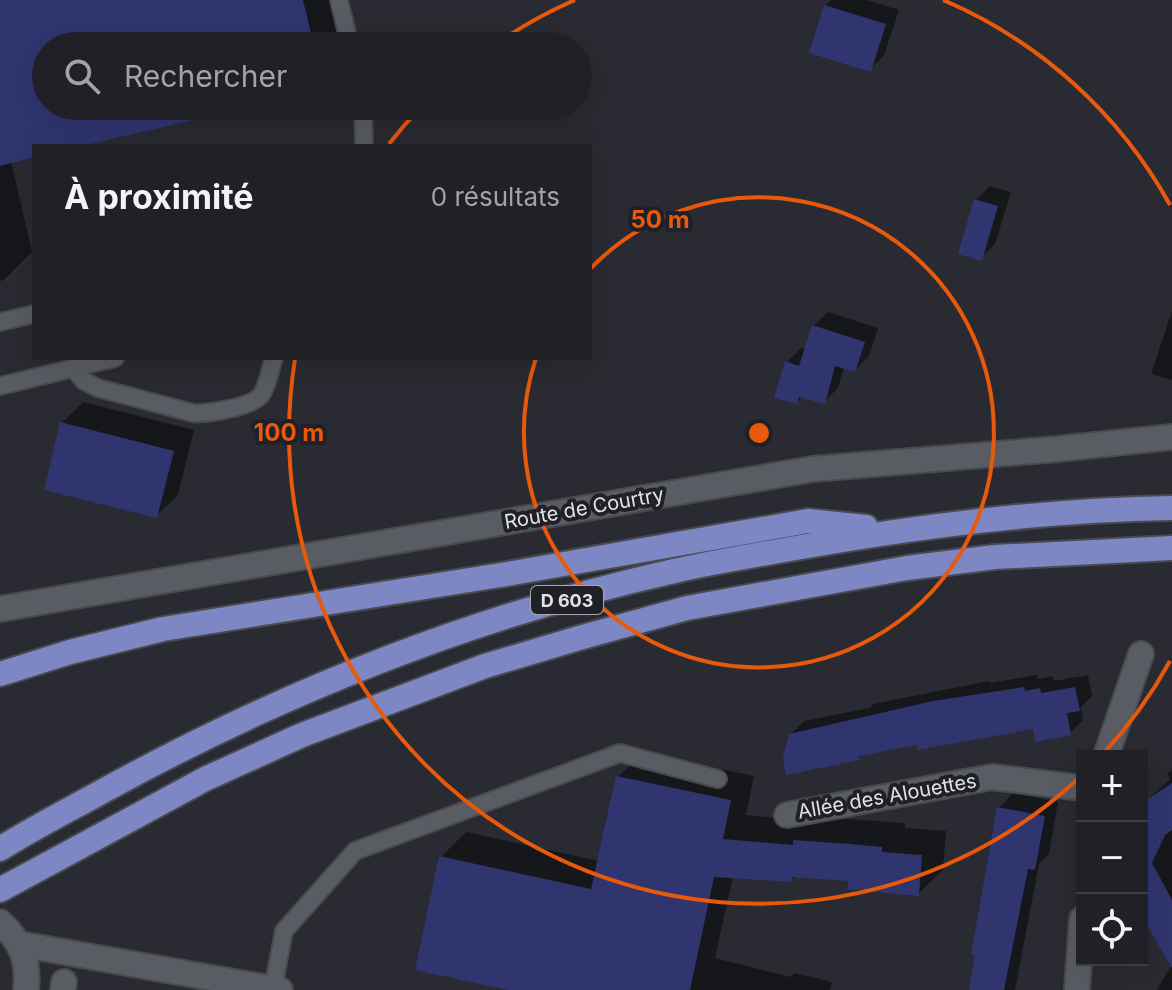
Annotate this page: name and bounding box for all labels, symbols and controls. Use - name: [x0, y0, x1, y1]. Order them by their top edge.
- search box: [32, 32, 592, 120]
- icon: search: [60, 54, 104, 98]
- text: Rechercher: [124, 58, 287, 94]
- text: À proximité: [64, 176, 254, 217]
- text: 0 résultats: [431, 181, 560, 212]
- text: 50 m: [630, 205, 690, 234]
- text: 100 m: [254, 418, 324, 447]
- centre of rings: [745, 419, 773, 447]
- street label: Route de Courtry: [502, 482, 666, 534]
- road number: D 603: [531, 586, 603, 614]
- map controls: [1076, 750, 1148, 966]
- button: +: [1076, 750, 1148, 822]
- street label: Allée des Alouettes: [796, 768, 978, 824]
- button: −: [1076, 822, 1148, 894]
- button: locate: [1076, 894, 1148, 966]

